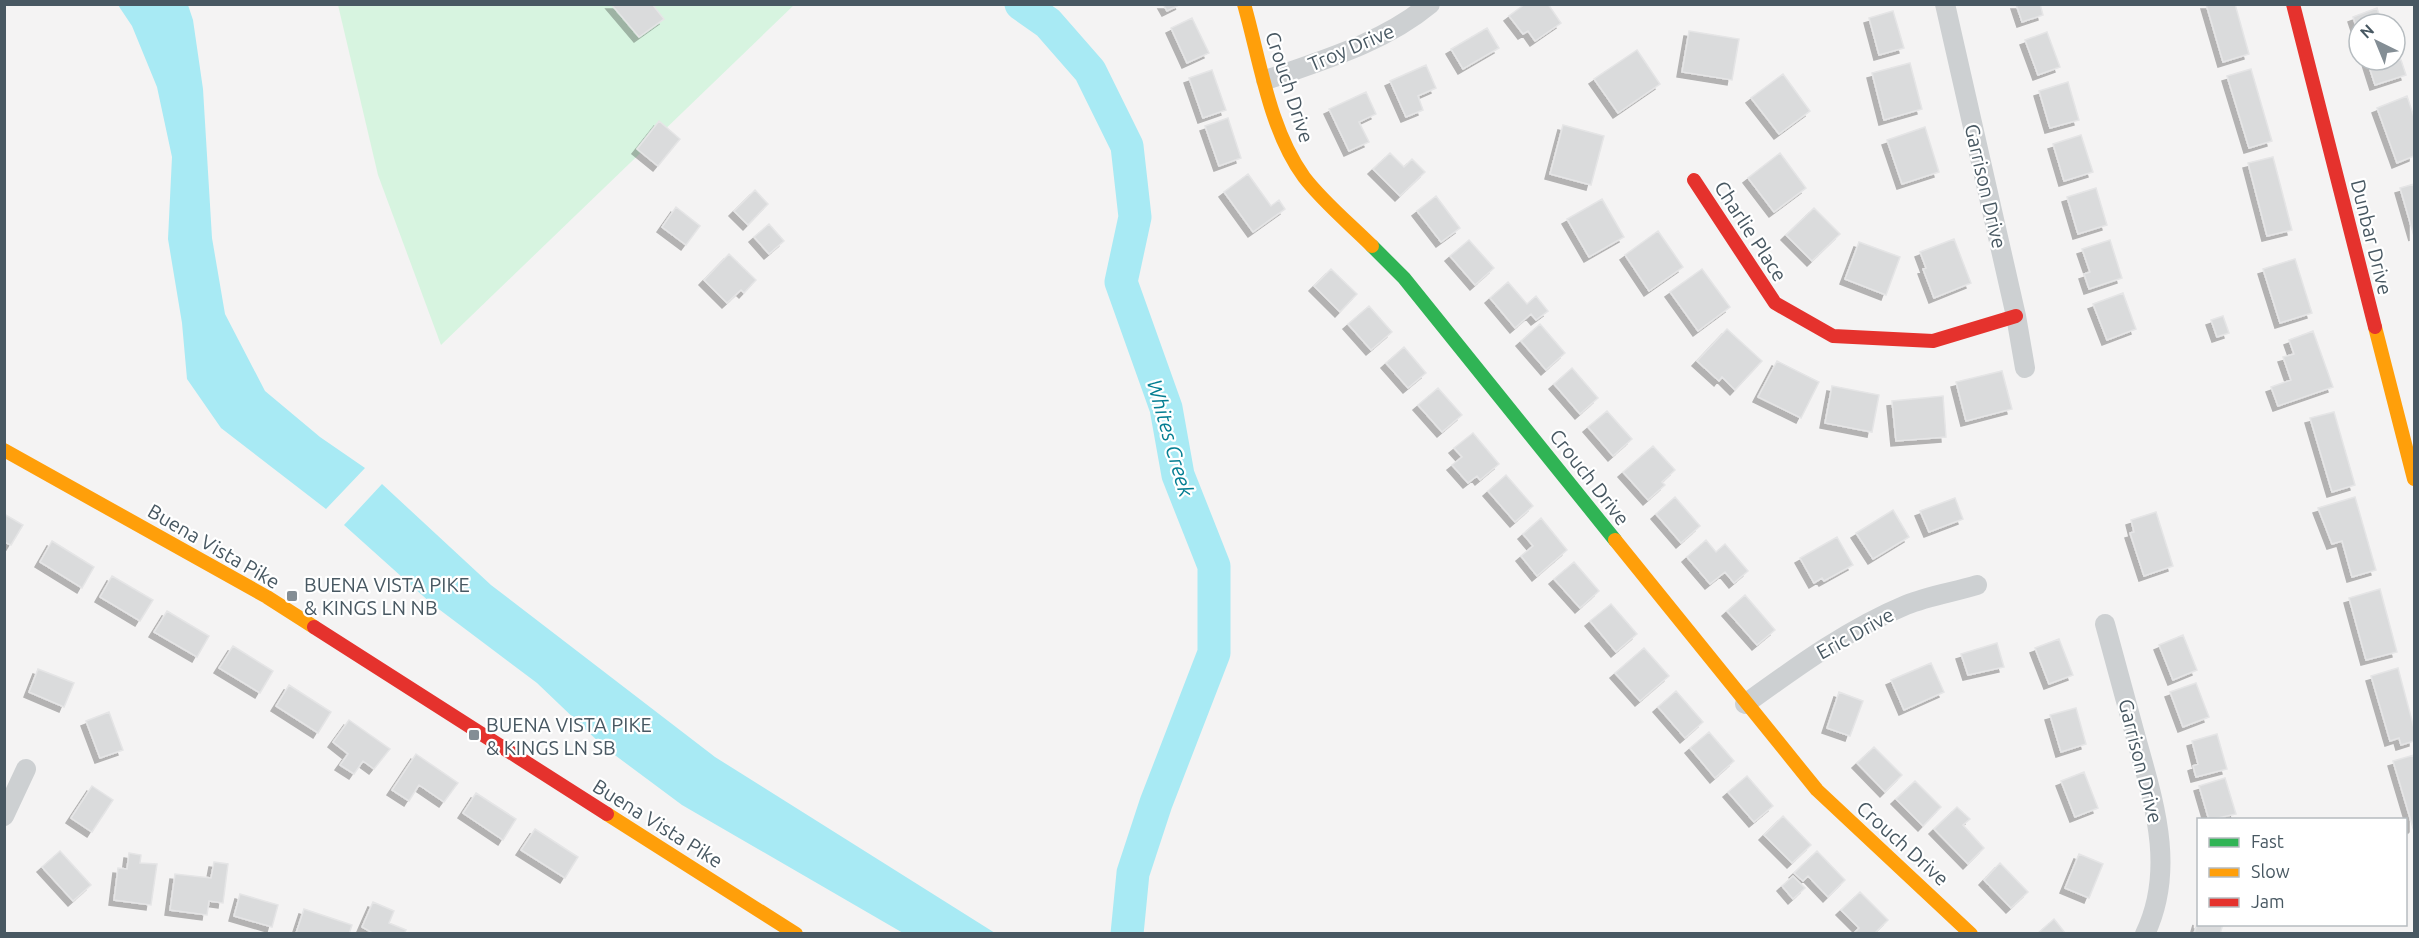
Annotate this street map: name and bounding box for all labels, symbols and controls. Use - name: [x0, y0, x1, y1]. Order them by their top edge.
- north arrow: [2347, 12, 2407, 72]
- street label: Troy Drive: [1305, 19, 1397, 75]
- text: N: [2356, 20, 2377, 42]
- street label: Crouch Drive: [1261, 29, 1319, 145]
- street label: Garrison Drive: [1960, 121, 2012, 251]
- street label: Charlie Place: [1710, 176, 1792, 286]
- street label: Dunbar Drive: [2347, 177, 2397, 297]
- water label: Whites Creek: [1143, 377, 1199, 500]
- street label: Crouch Drive: [1545, 424, 1635, 530]
- street label: Buena Vista Pike: [144, 499, 284, 593]
- place label: BUENA VISTA PIKE & KINGS LN NB: [304, 573, 470, 619]
- marker: BUENA VISTA PIKE & KINGS LN NB: [285, 589, 299, 603]
- street label: Eric Drive: [1812, 602, 1898, 664]
- street label: Garrison Drive: [2114, 696, 2168, 826]
- place label: BUENA VISTA PIKE & KINGS LN SB: [486, 713, 652, 759]
- marker: BUENA VISTA PIKE & KINGS LN SB: [467, 728, 481, 742]
- street label: Buena Vista Pike: [589, 774, 727, 872]
- street label: Crouch Drive: [1852, 796, 1954, 890]
- legend: [2197, 818, 2407, 926]
- text: Fast: [2251, 831, 2284, 851]
- text: Slow: [2251, 861, 2290, 881]
- text: Jam: [2251, 891, 2285, 911]

